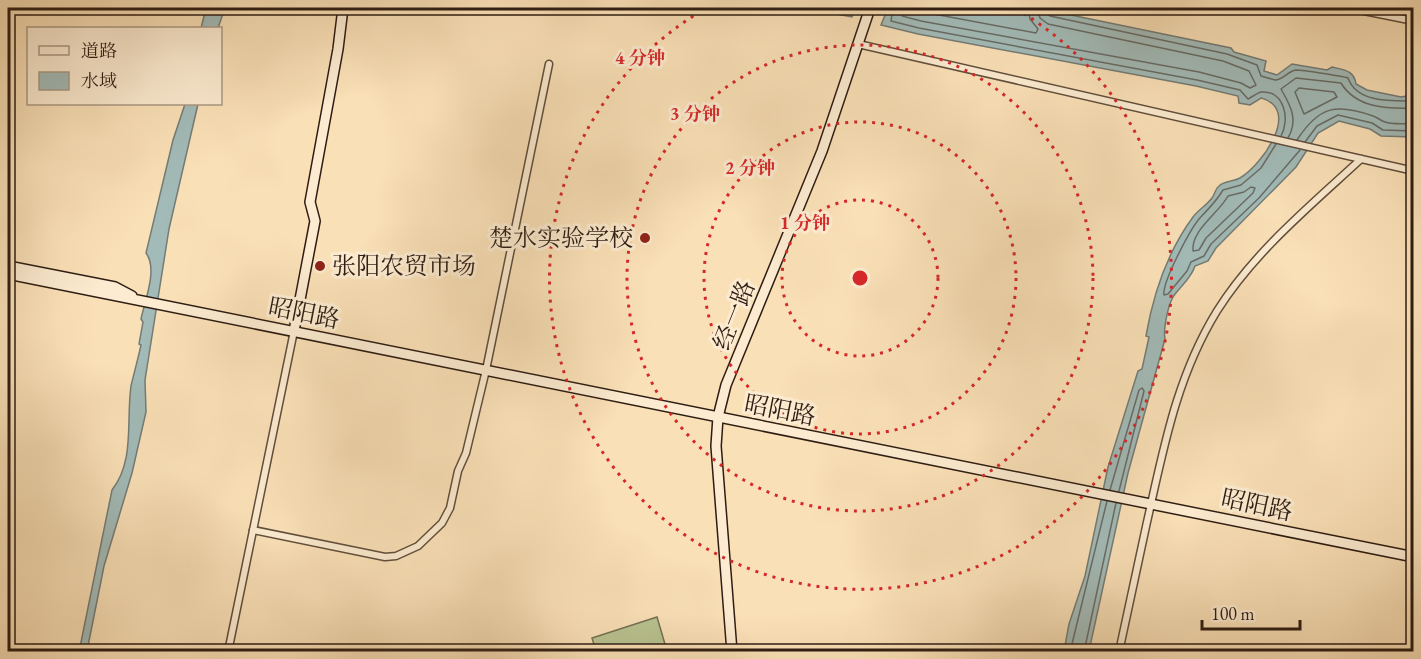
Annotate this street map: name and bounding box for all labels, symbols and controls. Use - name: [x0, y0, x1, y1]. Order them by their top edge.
- legend: [27, 27, 222, 105]
- text: 道路: [81, 39, 117, 62]
- text: 4 分钟: [615, 46, 665, 69]
- text: 水域: [81, 69, 117, 92]
- text: 3 分钟: [670, 102, 720, 125]
- text: 2 分钟: [725, 156, 775, 179]
- text: 1 分钟: [780, 211, 830, 234]
- place label: 楚水实验学校: [489, 222, 633, 253]
- marker: 楚水实验学校: [638, 231, 652, 245]
- place label: 张阳农贸市场: [332, 250, 476, 281]
- marker: 张阳农贸市场: [313, 259, 327, 273]
- centre of rings: [850, 268, 870, 288]
- street label: 经一路: [706, 276, 761, 354]
- street label: 昭阳路: [266, 290, 342, 335]
- street label: 昭阳路: [742, 387, 818, 432]
- street label: 昭阳路: [1219, 482, 1296, 527]
- scale bar: [1202, 593, 1300, 631]
- text: 100 m: [1211, 602, 1255, 625]

